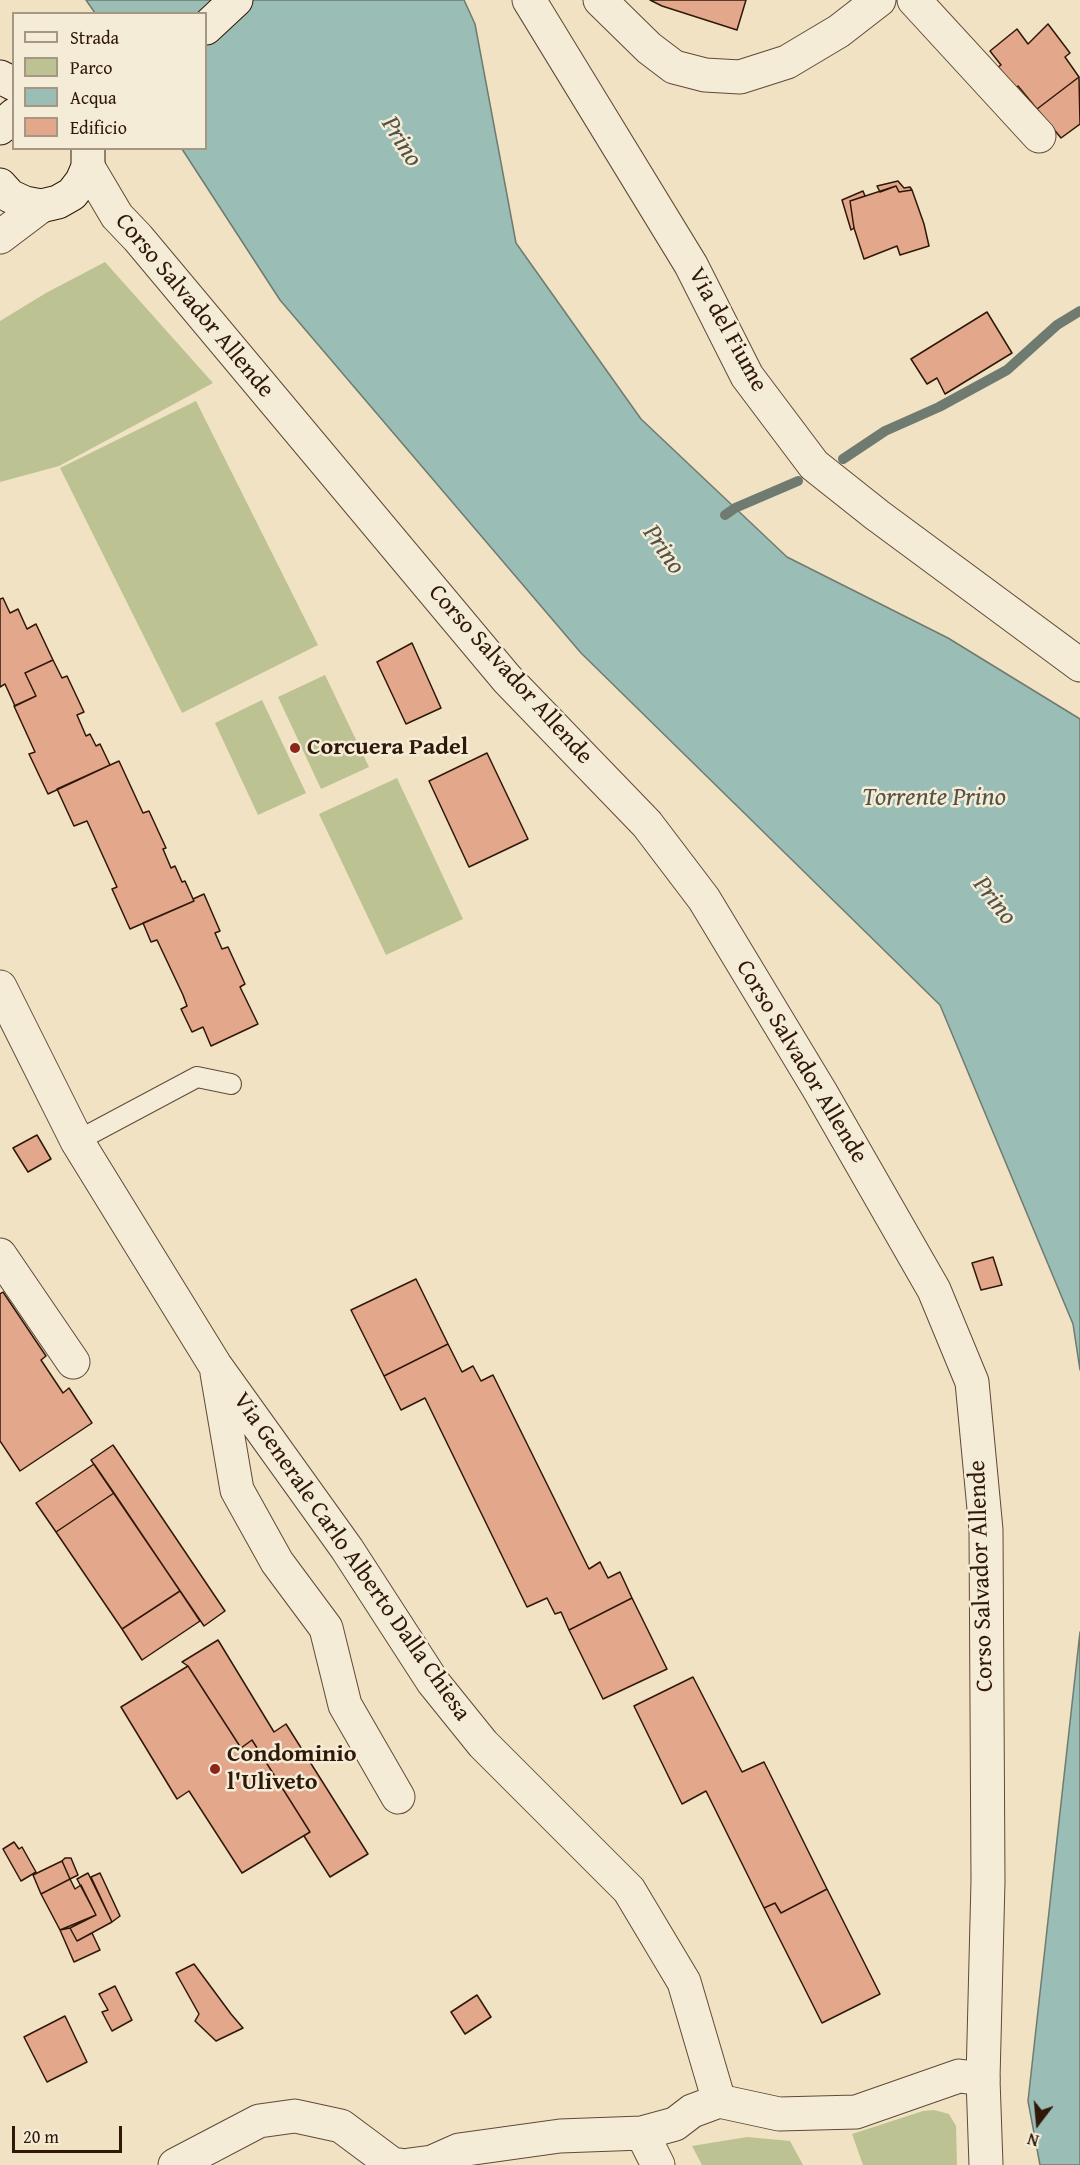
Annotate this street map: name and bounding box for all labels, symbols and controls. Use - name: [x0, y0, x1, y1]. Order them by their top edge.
- legend: [12, 12, 207, 150]
- text: Strada: [70, 24, 119, 51]
- text: Parco: [70, 54, 113, 81]
- text: Acqua: [70, 84, 117, 111]
- water label: Prino: [374, 111, 428, 173]
- text: Edificio: [70, 114, 127, 141]
- street label: Corso Salvador Allende: [108, 208, 280, 404]
- street label: Via del Fiume: [681, 263, 773, 397]
- water label: Prino: [635, 519, 691, 581]
- street label: Corso Salvador Allende: [422, 579, 598, 771]
- place label: Corcuera Padel: [307, 734, 468, 762]
- marker: Corcuera Padel: [288, 741, 302, 755]
- water label: Torrente Prino: [862, 782, 1006, 814]
- water label: Prino: [965, 870, 1023, 932]
- street label: Corso Salvador Allende: [729, 955, 873, 1169]
- street label: Via Generale Carlo Alberto Dalla Chiesa: [226, 1387, 476, 1727]
- street label: Corso Salvador Allende: [964, 1460, 1000, 1692]
- place label: Condominio l'Uliveto: [227, 1741, 356, 1797]
- marker: Condominio l'Uliveto: [208, 1762, 222, 1776]
- north arrow: [1008, 2093, 1068, 2153]
- scale bar: [15, 2114, 124, 2152]
- text: 20 m: [23, 2123, 59, 2150]
- text: N: [1025, 2127, 1041, 2153]

